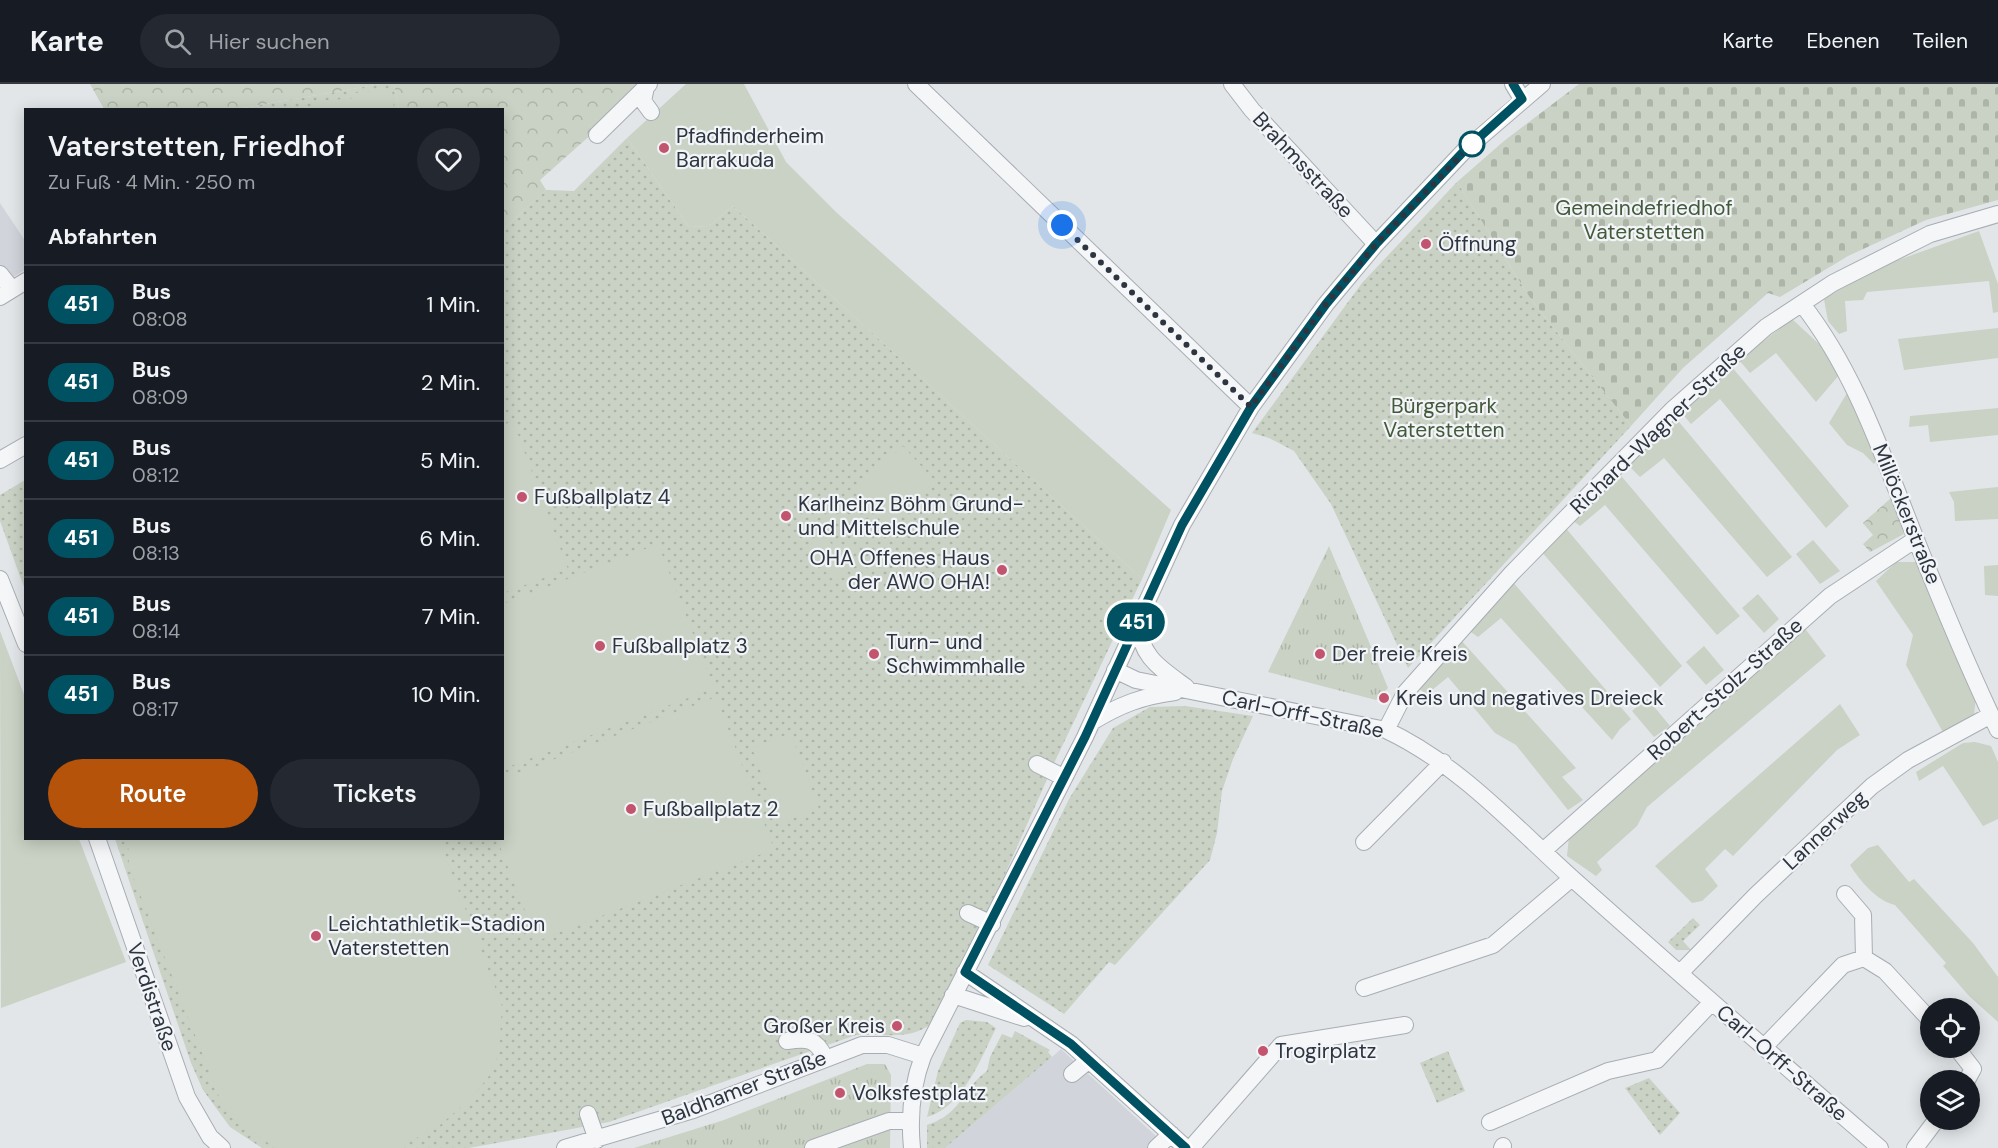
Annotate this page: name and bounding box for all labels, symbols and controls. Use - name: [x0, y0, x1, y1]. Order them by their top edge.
- search box: [140, 14, 560, 68]
- text: Karte: [30, 23, 104, 60]
- icon: search: [161, 25, 194, 58]
- text: Hier suchen: [209, 27, 330, 56]
- text: Karte: [1723, 27, 1773, 55]
- text: Ebenen: [1806, 27, 1879, 55]
- text: Teilen: [1912, 27, 1968, 55]
- street label: Brahmsstraße: [1246, 106, 1360, 224]
- place label: Pfadfinderheim Barrakuda: [676, 122, 824, 174]
- text: Vaterstetten, Friedhof: [48, 128, 345, 165]
- button: heart: [417, 128, 480, 191]
- unlabelled marker: [1459, 131, 1485, 157]
- marker: Pfadfinderheim Barrakuda: [657, 141, 671, 155]
- text: Zu Fuß · 4 Min. · 250 m: [48, 169, 255, 195]
- park label: Gemeindefriedhof Vaterstetten: [1555, 194, 1733, 246]
- your location: [1047, 210, 1077, 240]
- text: Abfahrten: [48, 222, 157, 251]
- place label: Öffnung: [1438, 230, 1517, 258]
- marker: Öffnung: [1419, 237, 1433, 251]
- text: Bus: [132, 277, 171, 306]
- text: 451: [64, 290, 98, 318]
- text: 1 Min.: [427, 290, 480, 319]
- text: 08:08: [132, 306, 188, 332]
- street label: Richard-Wagner-Straße: [1564, 337, 1752, 521]
- text: Bus: [132, 355, 171, 384]
- text: 451: [64, 368, 98, 396]
- text: 2 Min.: [421, 368, 480, 397]
- text: 08:09: [132, 384, 188, 410]
- park label: Bürgerpark Vaterstetten: [1383, 392, 1505, 444]
- text: Bus: [132, 433, 171, 462]
- street label: Millöckerstraße: [1866, 440, 1948, 588]
- text: 451: [64, 446, 98, 474]
- text: 5 Min.: [420, 446, 480, 475]
- text: 08:12: [132, 462, 180, 488]
- place label: Fußballplatz 4: [534, 483, 670, 511]
- marker: Fußballplatz 4: [515, 490, 529, 504]
- place label: Karlheinz Böhm Grund- und Mittelschule: [798, 490, 1024, 542]
- marker: Karlheinz Böhm Grund- und Mittelschule: [779, 509, 793, 523]
- text: Bus: [132, 511, 171, 540]
- text: 451: [64, 524, 98, 552]
- text: 6 Min.: [420, 524, 480, 553]
- text: 08:13: [132, 540, 180, 566]
- place label: OHA Offenes Haus der AWO OHA!: [809, 544, 990, 596]
- marker: OHA Offenes Haus der AWO OHA!: [995, 563, 1009, 577]
- text: Bus: [132, 589, 171, 618]
- text: 451: [64, 602, 98, 630]
- text: 7 Min.: [422, 602, 480, 631]
- line badge: 451: [1102, 602, 1170, 642]
- text: 451: [1119, 608, 1153, 636]
- street label: Robert-Stolz-Straße: [1641, 612, 1809, 766]
- text: 08:14: [132, 618, 180, 644]
- place label: Turn- und Schwimmhalle: [886, 628, 1026, 680]
- place label: Fußballplatz 3: [612, 632, 748, 660]
- marker: Fußballplatz 3: [593, 639, 607, 653]
- place label: Der freie Kreis: [1332, 640, 1468, 668]
- marker: Turn- und Schwimmhalle: [867, 647, 881, 661]
- marker: Der freie Kreis: [1313, 647, 1327, 661]
- text: Bus: [132, 667, 171, 696]
- text: 451: [64, 680, 98, 708]
- text: 10 Min.: [411, 680, 480, 709]
- street label: Carl-Orff-Straße: [1219, 683, 1387, 745]
- place label: Kreis und negatives Dreieck: [1396, 684, 1664, 712]
- marker: Kreis und negatives Dreieck: [1377, 691, 1391, 705]
- text: 08:17: [132, 696, 179, 722]
- button: Route: [48, 759, 258, 828]
- button: Tickets: [270, 759, 480, 828]
- street label: Lannerweg: [1777, 784, 1873, 876]
- place label: Fußballplatz 2: [643, 795, 779, 823]
- marker: Fußballplatz 2: [624, 802, 638, 816]
- place label: Leichtathletik-Stadion Vaterstetten: [328, 910, 545, 962]
- marker: Leichtathletik-Stadion Vaterstetten: [309, 929, 323, 943]
- street label: Verdistraße: [120, 939, 184, 1055]
- street label: Carl-Orff-Straße: [1711, 998, 1854, 1128]
- map controls: [1920, 998, 1980, 1130]
- button: locate: [1920, 998, 1980, 1058]
- place label: Großer Kreis: [763, 1012, 885, 1040]
- marker: Großer Kreis: [890, 1019, 904, 1033]
- place label: Trogirplatz: [1275, 1037, 1376, 1065]
- street label: Baldhamer Straße: [657, 1044, 831, 1132]
- marker: Trogirplatz: [1256, 1044, 1270, 1058]
- button: layers: [1920, 1070, 1980, 1130]
- place label: Volksfestplatz: [852, 1079, 986, 1107]
- marker: Volksfestplatz: [833, 1086, 847, 1100]

